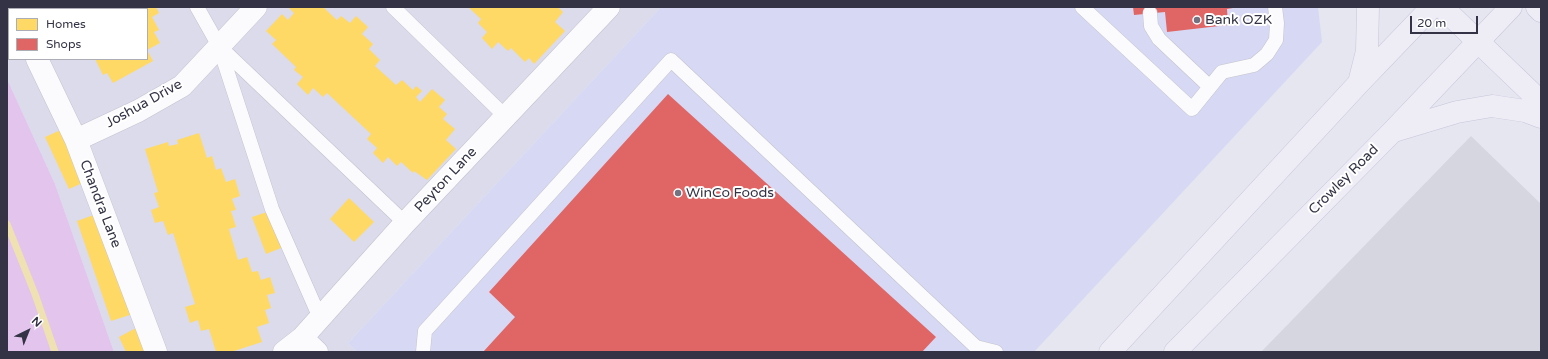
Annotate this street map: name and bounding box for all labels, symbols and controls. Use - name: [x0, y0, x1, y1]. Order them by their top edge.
- legend: [8, 8, 148, 60]
- scale bar: [1412, 8, 1480, 34]
- place label: Bank OZK: [1205, 12, 1272, 28]
- marker: Bank OZK: [1192, 15, 1202, 25]
- text: 20 m: [1417, 16, 1446, 30]
- text: Homes: [46, 17, 86, 31]
- text: Shops: [46, 37, 81, 51]
- street label: Joshua Drive: [103, 76, 185, 132]
- street label: Crowley Road: [1306, 142, 1382, 218]
- street label: Peyton Lane: [411, 144, 481, 216]
- street label: Chandra Lane: [76, 158, 124, 250]
- place label: WinCo Foods: [686, 185, 774, 201]
- marker: WinCo Foods: [673, 188, 683, 198]
- north arrow: [8, 311, 48, 351]
- text: N: [29, 314, 44, 330]

